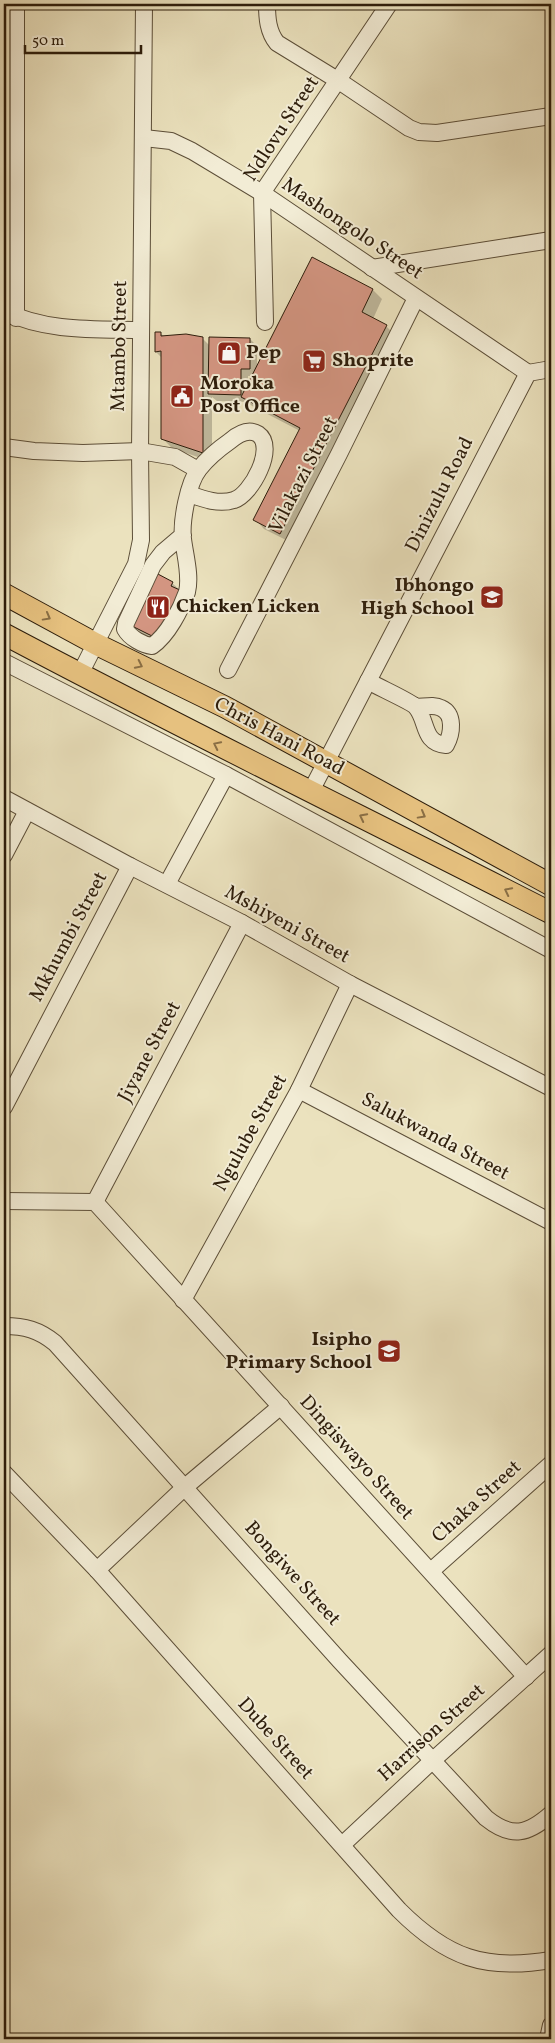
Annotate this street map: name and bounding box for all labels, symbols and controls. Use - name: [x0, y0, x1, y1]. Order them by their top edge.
- scale bar: [25, 22, 141, 54]
- text: 50 m: [32, 31, 64, 52]
- street label: Ndlovu Street: [237, 71, 327, 187]
- street label: Mashongolo Street: [276, 171, 428, 287]
- street label: Mtambo Street: [105, 280, 135, 412]
- place label: Pep: [246, 339, 281, 367]
- shop icon: Pep: [216, 340, 242, 366]
- place label: Shoprite: [332, 347, 414, 375]
- supermarket icon: Shoprite: [301, 348, 327, 374]
- place label: Moroka Post Office: [200, 370, 300, 421]
- public building icon: Moroka Post Office: [169, 383, 195, 409]
- street label: Vilakazi Street: [262, 412, 346, 538]
- street label: Dinizulu Road: [399, 432, 481, 558]
- place label: Ibhongo High School: [361, 572, 474, 623]
- school or university icon: Ibhongo High School: [479, 584, 505, 610]
- place label: Chicken Licken: [176, 593, 320, 621]
- restaurant icon: Chicken Licken: [145, 594, 171, 620]
- one-way arrow: [41, 611, 50, 621]
- one-way arrow: [134, 659, 143, 669]
- street label: Chris Hani Road: [209, 691, 349, 783]
- one-way arrow: [213, 741, 222, 752]
- one-way arrow: [417, 809, 426, 819]
- one-way arrow: [359, 813, 368, 823]
- street label: Mkhumbi Street: [23, 867, 115, 1007]
- street label: Mshiyeni Street: [219, 879, 355, 971]
- one-way arrow: [504, 887, 513, 897]
- street label: Jiyane Street: [112, 996, 188, 1108]
- street label: Ngulube Street: [207, 1069, 295, 1197]
- street label: Salukwanda Street: [356, 1086, 514, 1188]
- place label: Isipho Primary School: [225, 1326, 372, 1377]
- school or university icon: Isipho Primary School: [376, 1338, 402, 1364]
- street label: Dingiswayo Street: [292, 1389, 420, 1527]
- street label: Chaka Street: [426, 1454, 528, 1550]
- street label: Bongiwe Street: [237, 1515, 347, 1633]
- street label: Harrison Street: [372, 1677, 492, 1789]
- street label: Dube Street: [230, 1691, 320, 1787]

